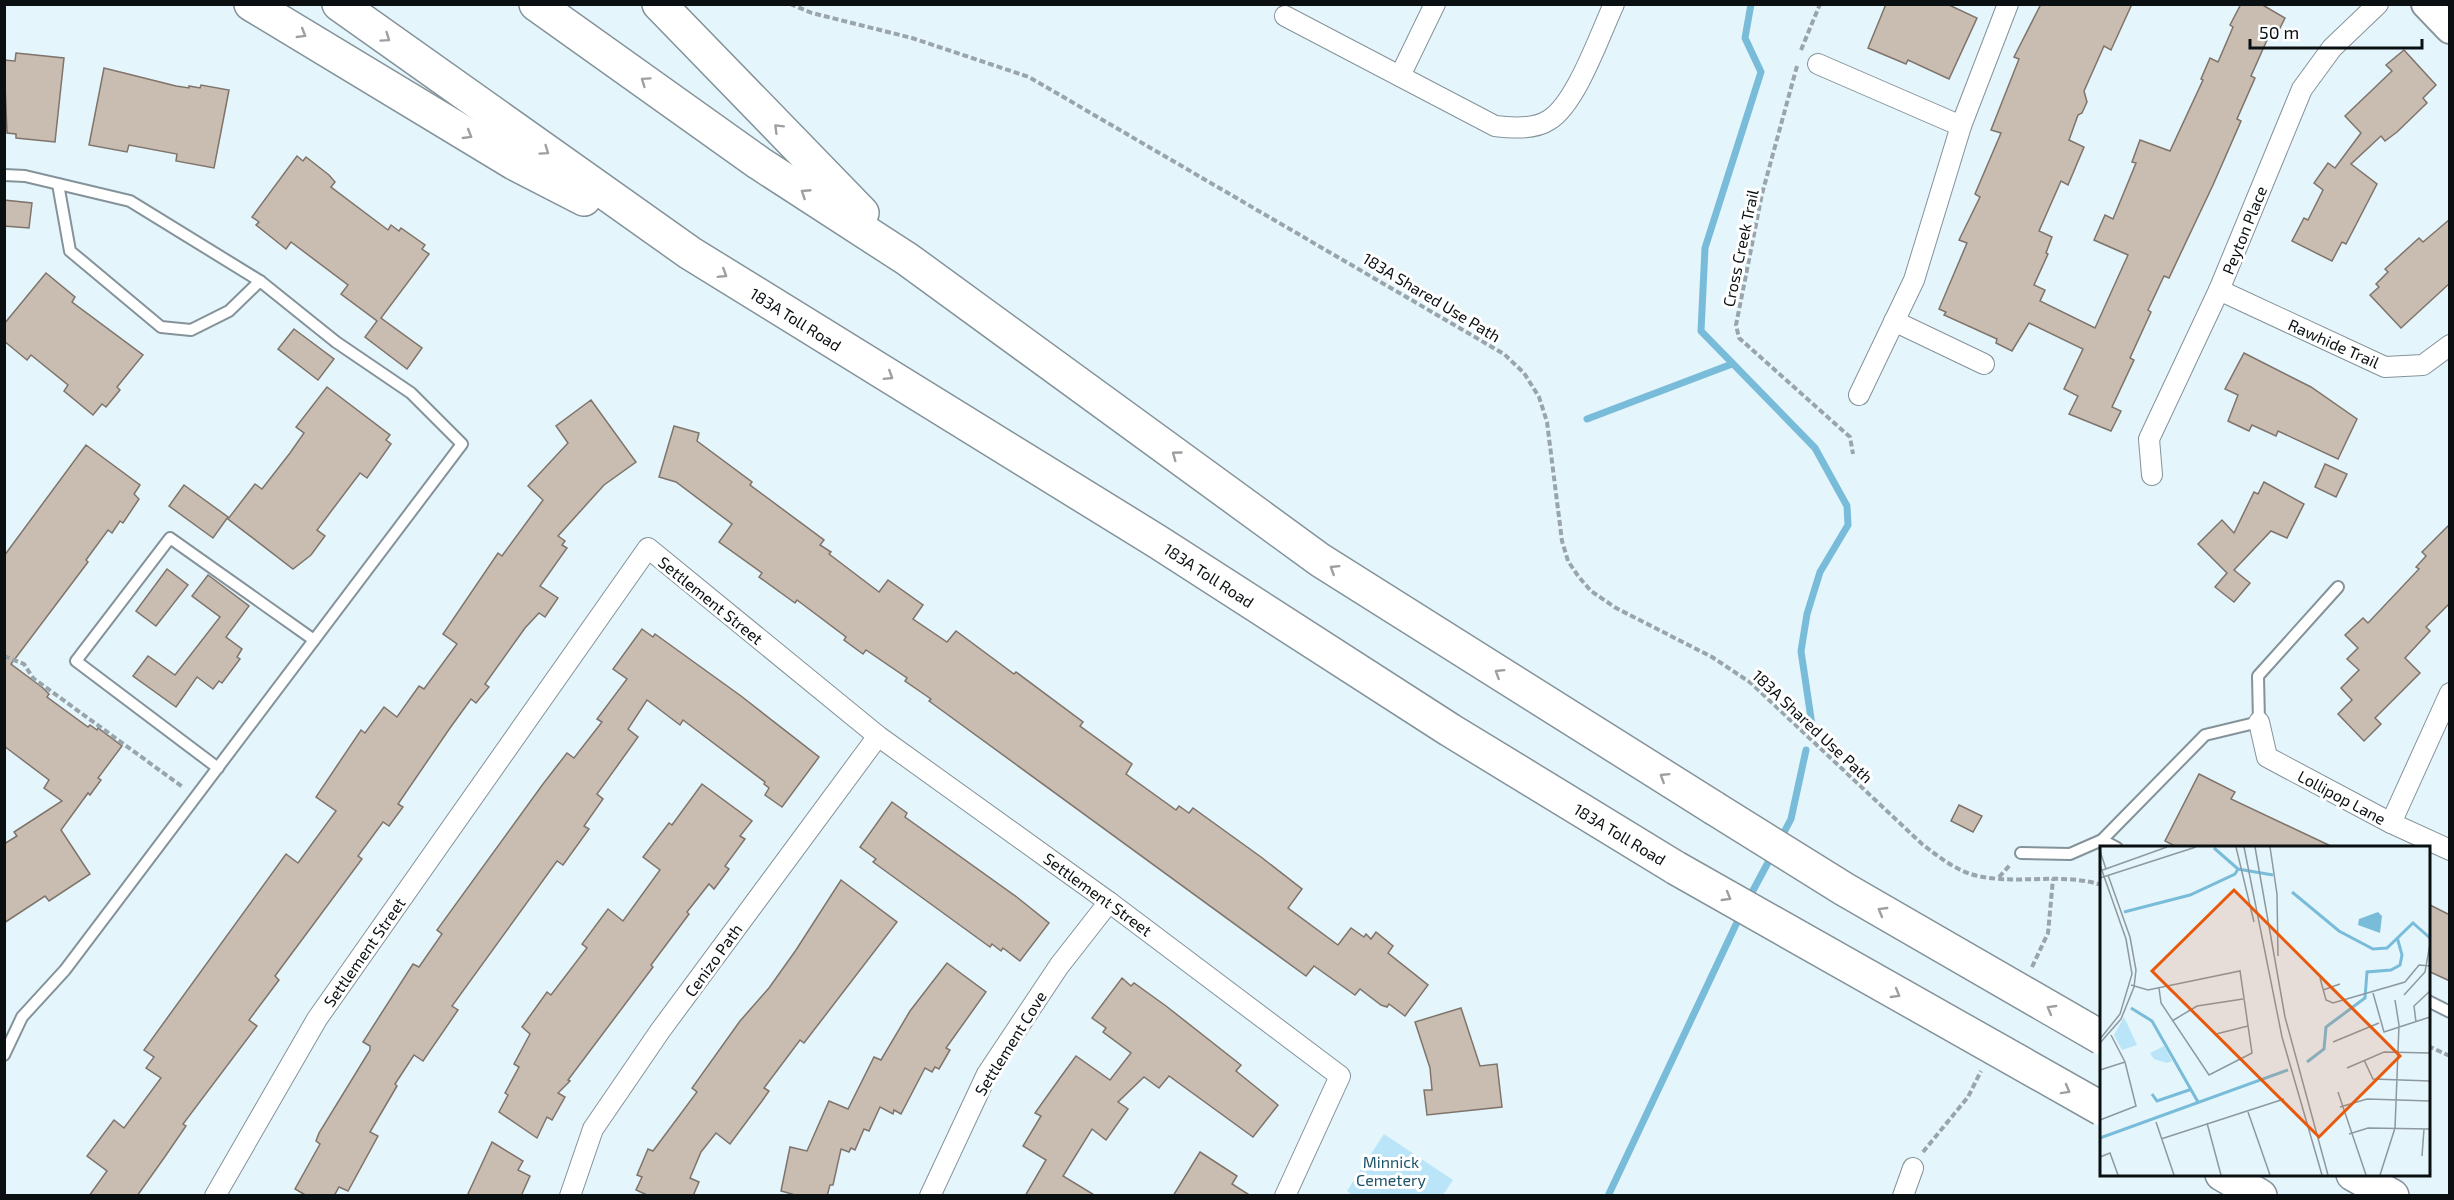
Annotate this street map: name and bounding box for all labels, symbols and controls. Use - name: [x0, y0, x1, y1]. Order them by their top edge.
- scale bar: [2250, 12, 2422, 50]
- text: 50 m: [2259, 21, 2299, 43]
- one-way arrow: [296, 27, 306, 39]
- one-way arrow: [380, 31, 391, 42]
- one-way arrow: [641, 78, 652, 89]
- one-way arrow: [774, 124, 785, 135]
- one-way arrow: [462, 128, 472, 140]
- one-way arrow: [539, 144, 550, 155]
- street label: Peyton Place: [2218, 183, 2270, 277]
- street label: Cross Creek Trail: [1718, 187, 1762, 309]
- one-way arrow: [801, 189, 812, 200]
- street label: 183A Shared Use Path: [1360, 248, 1504, 346]
- one-way arrow: [717, 266, 727, 278]
- street label: 183A Toll Road: [747, 283, 845, 355]
- street label: Rawhide Trail: [2285, 314, 2383, 372]
- one-way arrow: [883, 369, 893, 381]
- one-way arrow: [1172, 451, 1183, 462]
- street label: 183A Toll Road: [1160, 539, 1258, 611]
- street label: Settlement Street: [655, 552, 767, 648]
- one-way arrow: [1330, 565, 1341, 576]
- street label: 183A Shared Use Path: [1749, 665, 1877, 787]
- one-way arrow: [1495, 669, 1506, 680]
- street label: Lollipop Lane: [2295, 766, 2389, 828]
- one-way arrow: [1660, 773, 1670, 785]
- street label: 183A Toll Road: [1571, 799, 1669, 869]
- inset map: [2100, 846, 2430, 1176]
- street label: Settlement Street: [1040, 848, 1156, 940]
- one-way arrow: [1721, 890, 1731, 901]
- street label: Settlement Street: [319, 894, 409, 1010]
- one-way arrow: [1878, 907, 1888, 918]
- street label: Cenizo Path: [680, 920, 746, 1000]
- street label: Settlement Cove: [970, 987, 1050, 1099]
- one-way arrow: [1890, 987, 1900, 999]
- one-way arrow: [2047, 1005, 2057, 1016]
- one-way arrow: [2060, 1083, 2070, 1094]
- park label: Minnick Cemetery: [1356, 1152, 1426, 1189]

